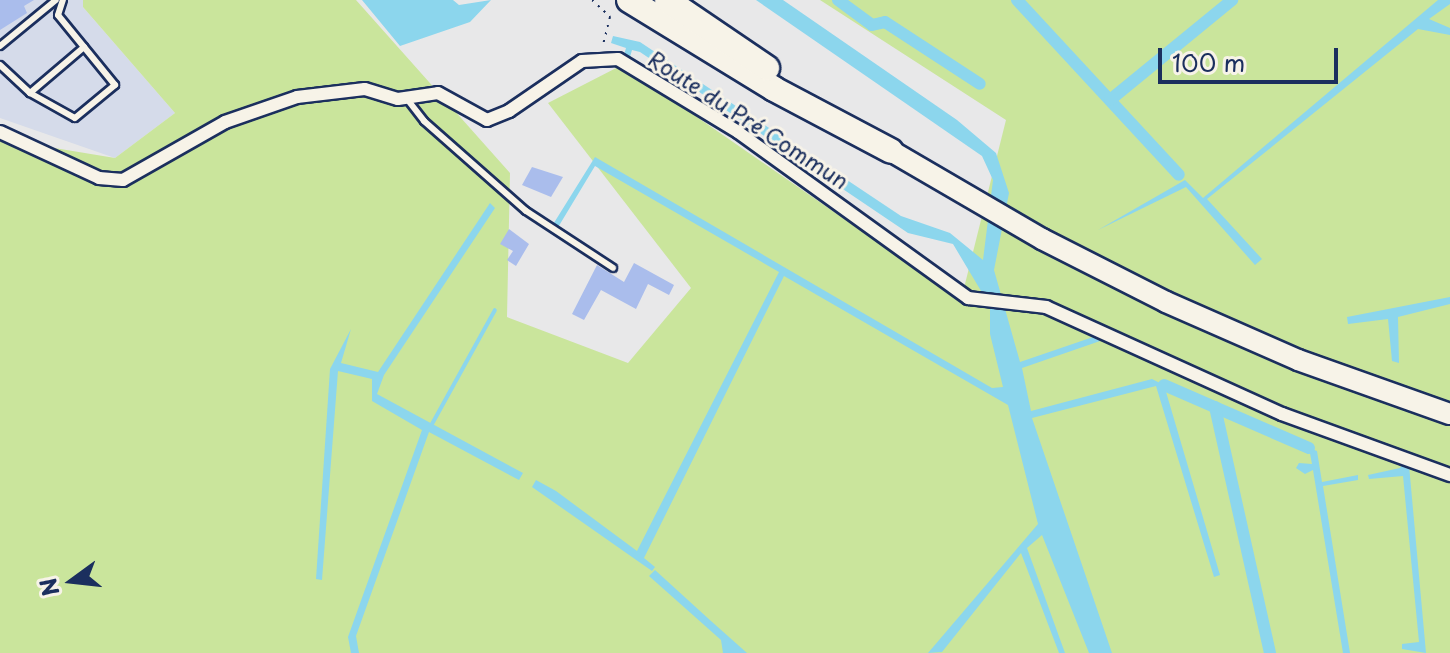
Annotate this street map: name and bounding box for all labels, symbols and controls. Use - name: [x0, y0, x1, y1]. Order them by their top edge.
- scale bar: [1162, 32, 1342, 82]
- street label: Route du Pré Commun: [643, 43, 855, 195]
- text: 100 m: [1172, 44, 1245, 80]
- north arrow: [32, 541, 112, 621]
- text: N: [30, 575, 67, 600]

